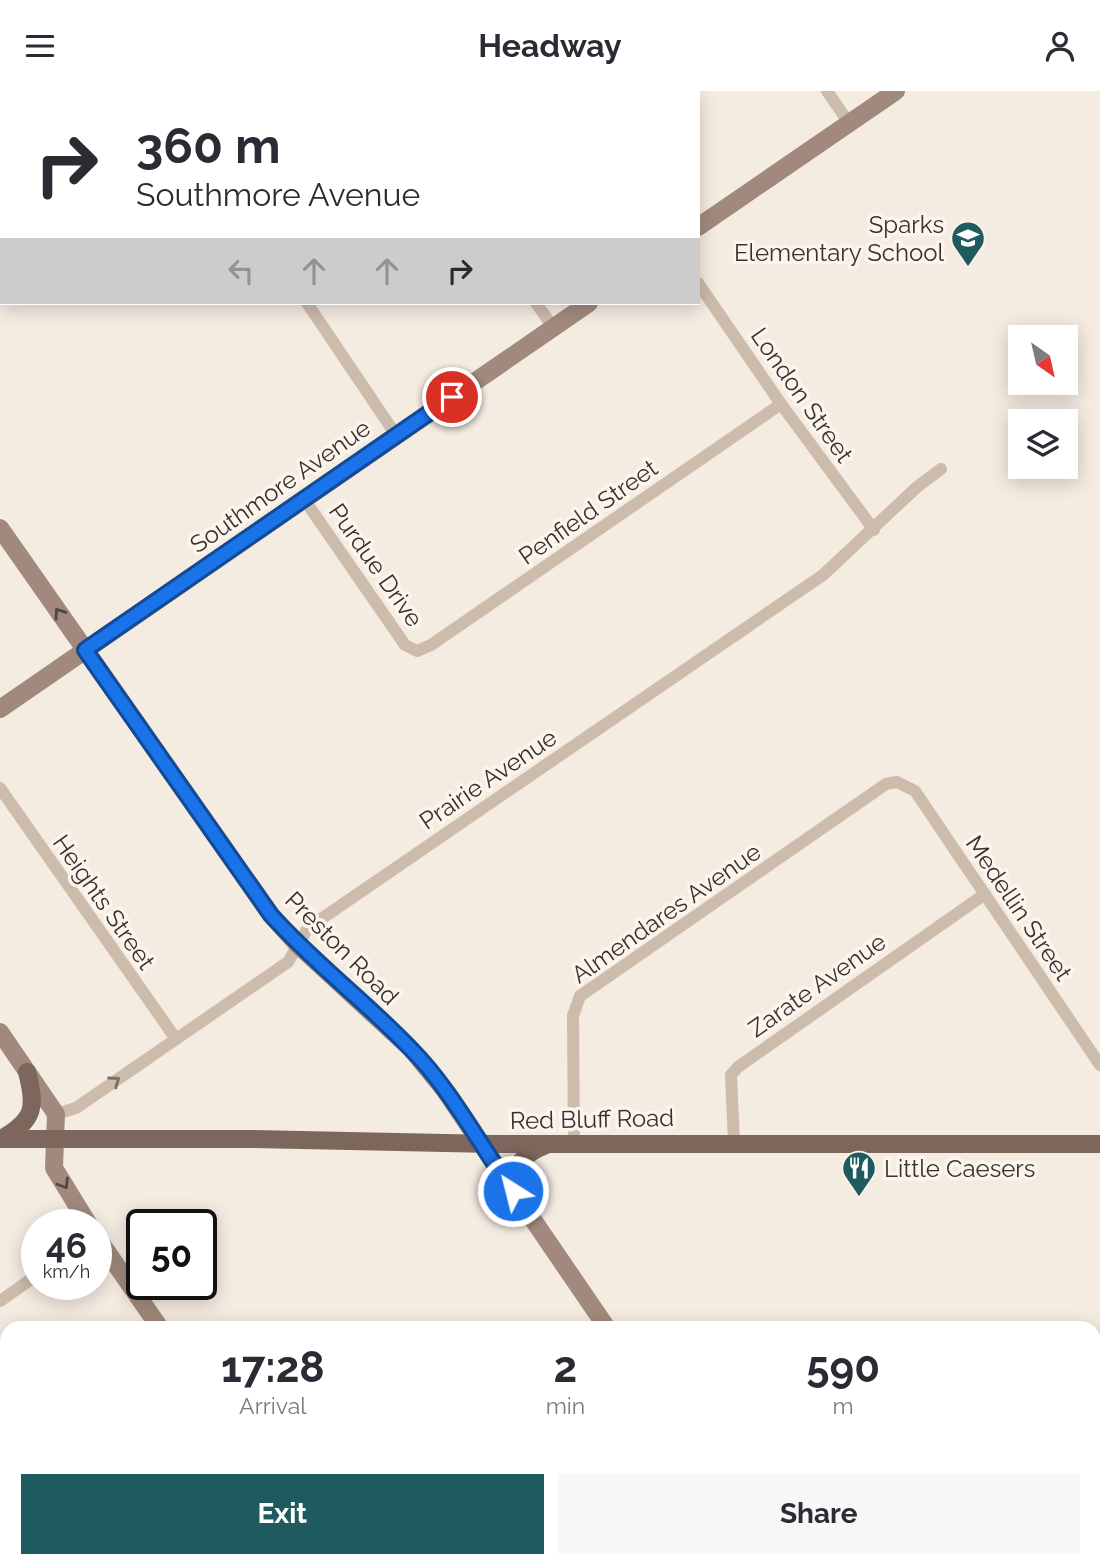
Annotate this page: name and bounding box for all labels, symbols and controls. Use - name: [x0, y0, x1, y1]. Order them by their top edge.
- icon: menu: [21, 27, 59, 65]
- text: Headway: [478, 27, 622, 64]
- icon: person: [1041, 27, 1079, 65]
- text: 360 m: [136, 117, 281, 174]
- icon: right: [21, 119, 112, 210]
- text: Southmore Avenue: [136, 176, 420, 213]
- place label: Sparks Elementary School: [734, 210, 944, 267]
- school or university icon: Sparks Elementary School: [949, 219, 987, 268]
- icon: left: [222, 252, 260, 290]
- icon: ahead: [295, 252, 333, 290]
- icon: ahead: [368, 252, 406, 290]
- icon: right: [441, 252, 479, 290]
- street label: London Street: [745, 322, 859, 468]
- north arrow: [1008, 325, 1078, 395]
- map controls: [1008, 325, 1078, 479]
- pin: [422, 367, 482, 427]
- icon: arrive: [433, 378, 471, 416]
- button: layers: [1008, 409, 1078, 479]
- street label: Southmore Avenue: [184, 413, 376, 559]
- street label: Penfield Street: [513, 453, 663, 571]
- street label: Purdue Drive: [323, 498, 429, 632]
- one-way arrow: [55, 608, 67, 621]
- street label: Prairie Avenue: [414, 723, 562, 835]
- street label: Heights Street: [47, 829, 161, 975]
- street label: Medellin Street: [960, 830, 1078, 986]
- street label: Almendares Avenue: [566, 837, 766, 989]
- street label: Preston Road: [279, 885, 405, 1011]
- street label: Zarate Avenue: [743, 927, 891, 1043]
- one-way arrow: [107, 1077, 120, 1089]
- street label: Red Bluff Road: [510, 1103, 674, 1135]
- restaurant icon: Little Caesers: [840, 1149, 878, 1198]
- position arrow: [476, 1154, 550, 1228]
- place label: Little Caesers: [884, 1154, 1035, 1183]
- one-way arrow: [55, 1177, 68, 1190]
- speed limit sign: 50: [126, 1209, 217, 1300]
- text: 46: [46, 1225, 87, 1266]
- text: km/h: [43, 1261, 90, 1282]
- text: 17:28: [221, 1343, 325, 1392]
- text: 2: [554, 1343, 577, 1392]
- text: 590: [806, 1343, 880, 1392]
- text: Arrival: [239, 1392, 307, 1419]
- text: min: [546, 1392, 585, 1419]
- text: m: [833, 1392, 854, 1419]
- button: Exit: [21, 1474, 544, 1554]
- button: Share: [558, 1474, 1080, 1554]

